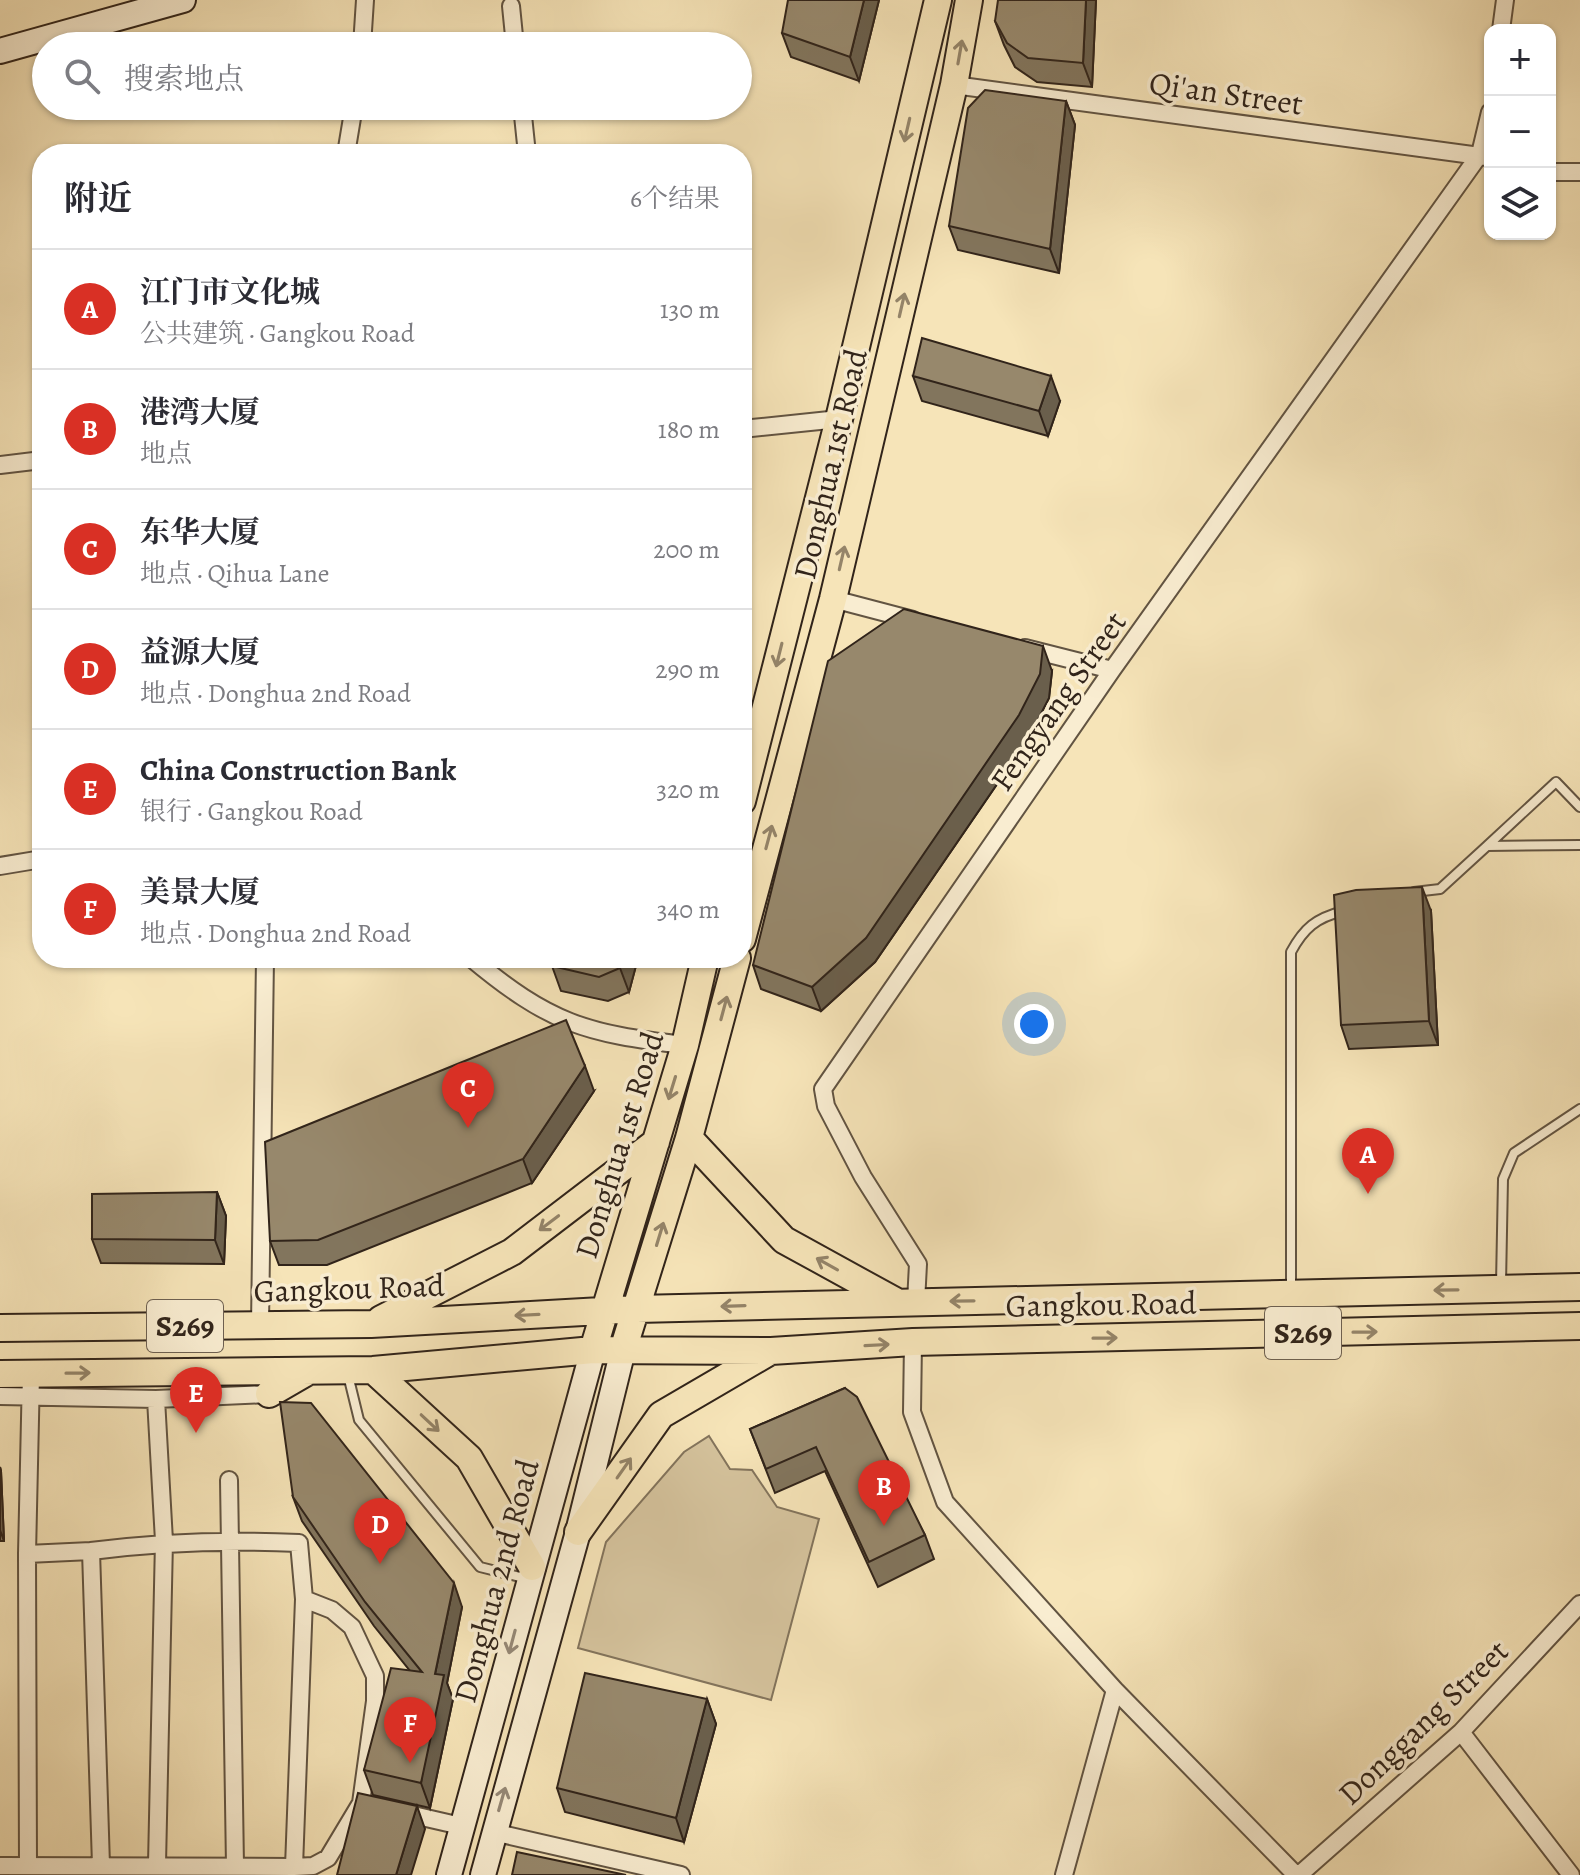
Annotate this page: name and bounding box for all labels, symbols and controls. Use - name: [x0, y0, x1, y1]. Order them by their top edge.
- map controls: [1484, 24, 1556, 240]
- button: +: [1484, 24, 1556, 96]
- search box: [32, 32, 752, 120]
- one-way arrow: [953, 40, 968, 65]
- icon: search: [60, 54, 104, 98]
- text: 搜索地点: [124, 59, 244, 99]
- street label: Qi'an Street: [1146, 60, 1306, 126]
- button: −: [1484, 96, 1556, 168]
- one-way arrow: [899, 117, 914, 143]
- button: layers: [1484, 168, 1556, 240]
- text: 附近: [64, 175, 132, 222]
- text: 6个结果: [630, 181, 720, 216]
- text: 江门市文化城: [140, 272, 320, 312]
- text: A: [82, 292, 98, 327]
- text: 130 m: [660, 292, 720, 327]
- one-way arrow: [895, 293, 910, 319]
- text: 公共建筑 · Gangkou Road: [140, 316, 415, 351]
- street label: Donghua 1st Road: [782, 344, 878, 583]
- text: 港湾大厦: [140, 392, 260, 432]
- text: B: [82, 412, 98, 447]
- text: 180 m: [658, 412, 720, 447]
- text: 地点: [140, 436, 192, 471]
- text: 东华大厦: [140, 512, 260, 552]
- text: C: [82, 532, 98, 567]
- text: 200 m: [653, 532, 720, 567]
- one-way arrow: [836, 546, 851, 572]
- text: 地点 · Qihua Lane: [140, 556, 329, 591]
- street label: Fengyang Street: [980, 602, 1136, 800]
- text: 益源大厦: [140, 632, 260, 672]
- one-way arrow: [771, 642, 786, 667]
- text: D: [81, 652, 99, 687]
- text: 290 m: [655, 652, 720, 687]
- text: 地点 · Donghua 2nd Road: [140, 676, 411, 711]
- text: China Construction Bank: [140, 750, 456, 790]
- text: E: [82, 772, 98, 807]
- text: 320 m: [656, 772, 720, 807]
- text: 银行 · Gangkou Road: [140, 794, 363, 829]
- one-way arrow: [763, 824, 778, 850]
- text: 美景大厦: [140, 872, 260, 912]
- text: F: [83, 892, 97, 927]
- text: 340 m: [657, 892, 720, 927]
- text: 地点 · Donghua 2nd Road: [140, 916, 411, 951]
- one-way arrow: [717, 996, 732, 1022]
- your location: [1014, 1004, 1054, 1044]
- street label: Donghua 1st Road: [564, 1025, 675, 1264]
- pin: C: [442, 1062, 494, 1128]
- one-way arrow: [664, 1074, 679, 1100]
- pin: A: [1342, 1128, 1394, 1194]
- one-way arrow: [539, 1215, 560, 1232]
- one-way arrow: [653, 1222, 668, 1248]
- one-way arrow: [816, 1256, 839, 1272]
- street label: Gangkou Road: [253, 1263, 446, 1313]
- street label: Gangkou Road: [1005, 1280, 1198, 1328]
- one-way arrow: [1433, 1283, 1460, 1298]
- one-way arrow: [949, 1293, 976, 1308]
- one-way arrow: [720, 1299, 747, 1314]
- road number: S269: [147, 1300, 223, 1352]
- road number: S269: [1265, 1307, 1341, 1359]
- one-way arrow: [514, 1308, 541, 1323]
- one-way arrow: [1351, 1324, 1378, 1339]
- one-way arrow: [1091, 1330, 1118, 1345]
- one-way arrow: [863, 1337, 890, 1352]
- one-way arrow: [64, 1365, 91, 1381]
- pin: E: [170, 1367, 222, 1433]
- one-way arrow: [420, 1413, 440, 1432]
- street label: Donghua 2nd Road: [442, 1454, 550, 1708]
- one-way arrow: [615, 1458, 632, 1480]
- pin: B: [858, 1460, 910, 1526]
- pin: D: [354, 1498, 406, 1564]
- one-way arrow: [503, 1628, 518, 1654]
- street label: Donggang Street: [1328, 1629, 1518, 1815]
- pin: F: [384, 1697, 436, 1763]
- one-way arrow: [496, 1787, 511, 1813]

